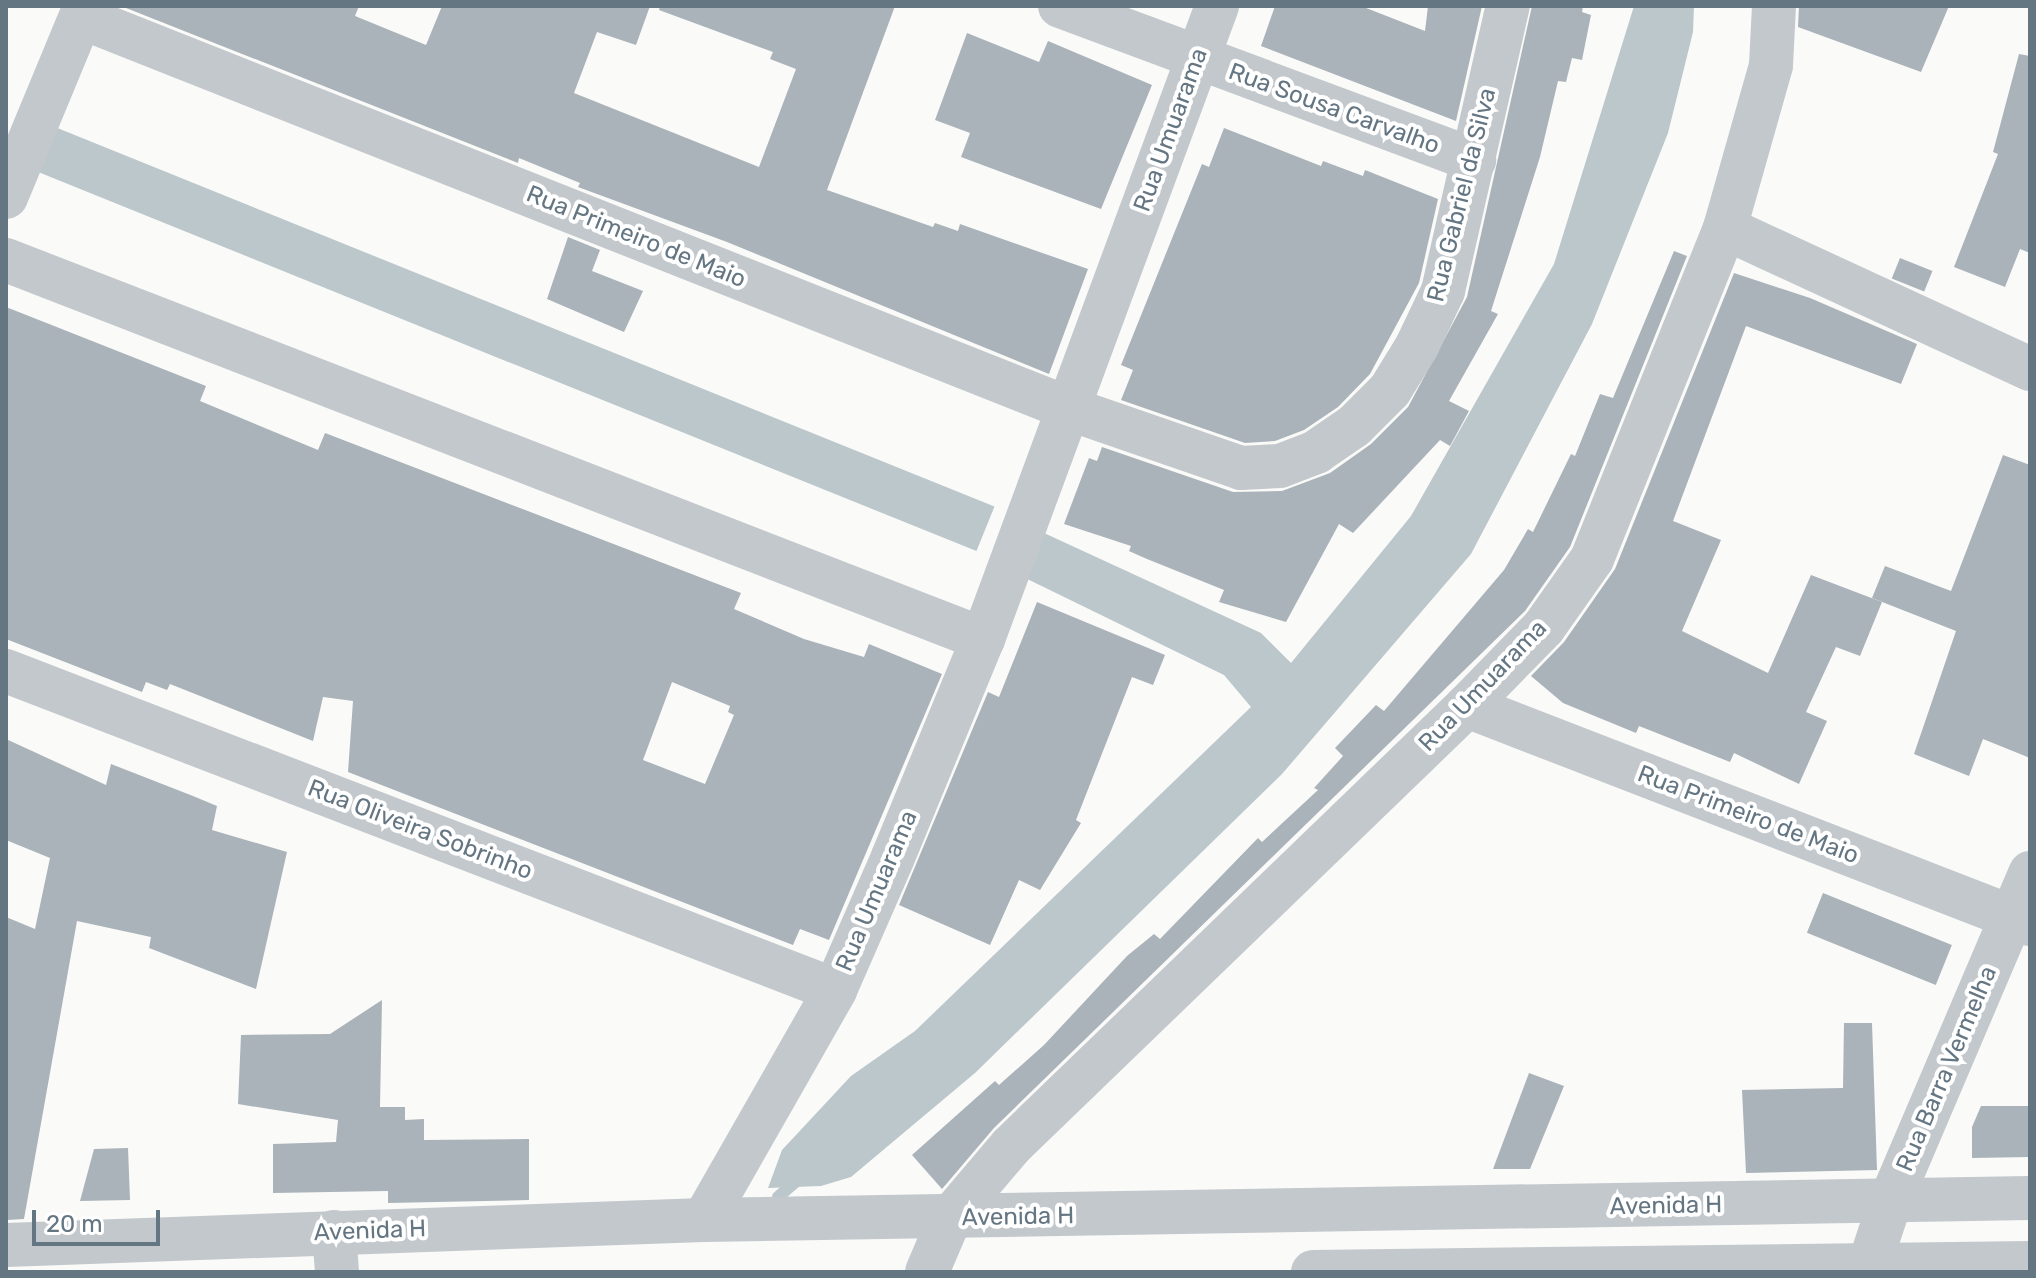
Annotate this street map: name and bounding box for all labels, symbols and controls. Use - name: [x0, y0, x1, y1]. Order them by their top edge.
- street label: Rua Umuarama: [1128, 44, 1214, 216]
- street label: Rua Sousa Carvalho: [1225, 57, 1443, 161]
- street label: Rua Gabriel da Silva: [1422, 85, 1502, 305]
- street label: Rua Primeiro de Maio: [522, 180, 750, 294]
- street label: Rua Umuarama: [1413, 614, 1553, 758]
- street label: Rua Primeiro de Maio: [1633, 760, 1863, 870]
- street label: Rua Oliveira Sobrinho: [304, 774, 536, 886]
- street label: Rua Umuarama: [830, 806, 924, 976]
- street label: Rua Barra Vermelha: [1891, 962, 2003, 1176]
- street label: Avenida H: [1609, 1191, 1723, 1221]
- scale bar: [36, 1194, 164, 1244]
- street label: Avenida H: [961, 1202, 1075, 1232]
- text: 20 m: [46, 1210, 103, 1238]
- street label: Avenida H: [313, 1215, 427, 1247]

